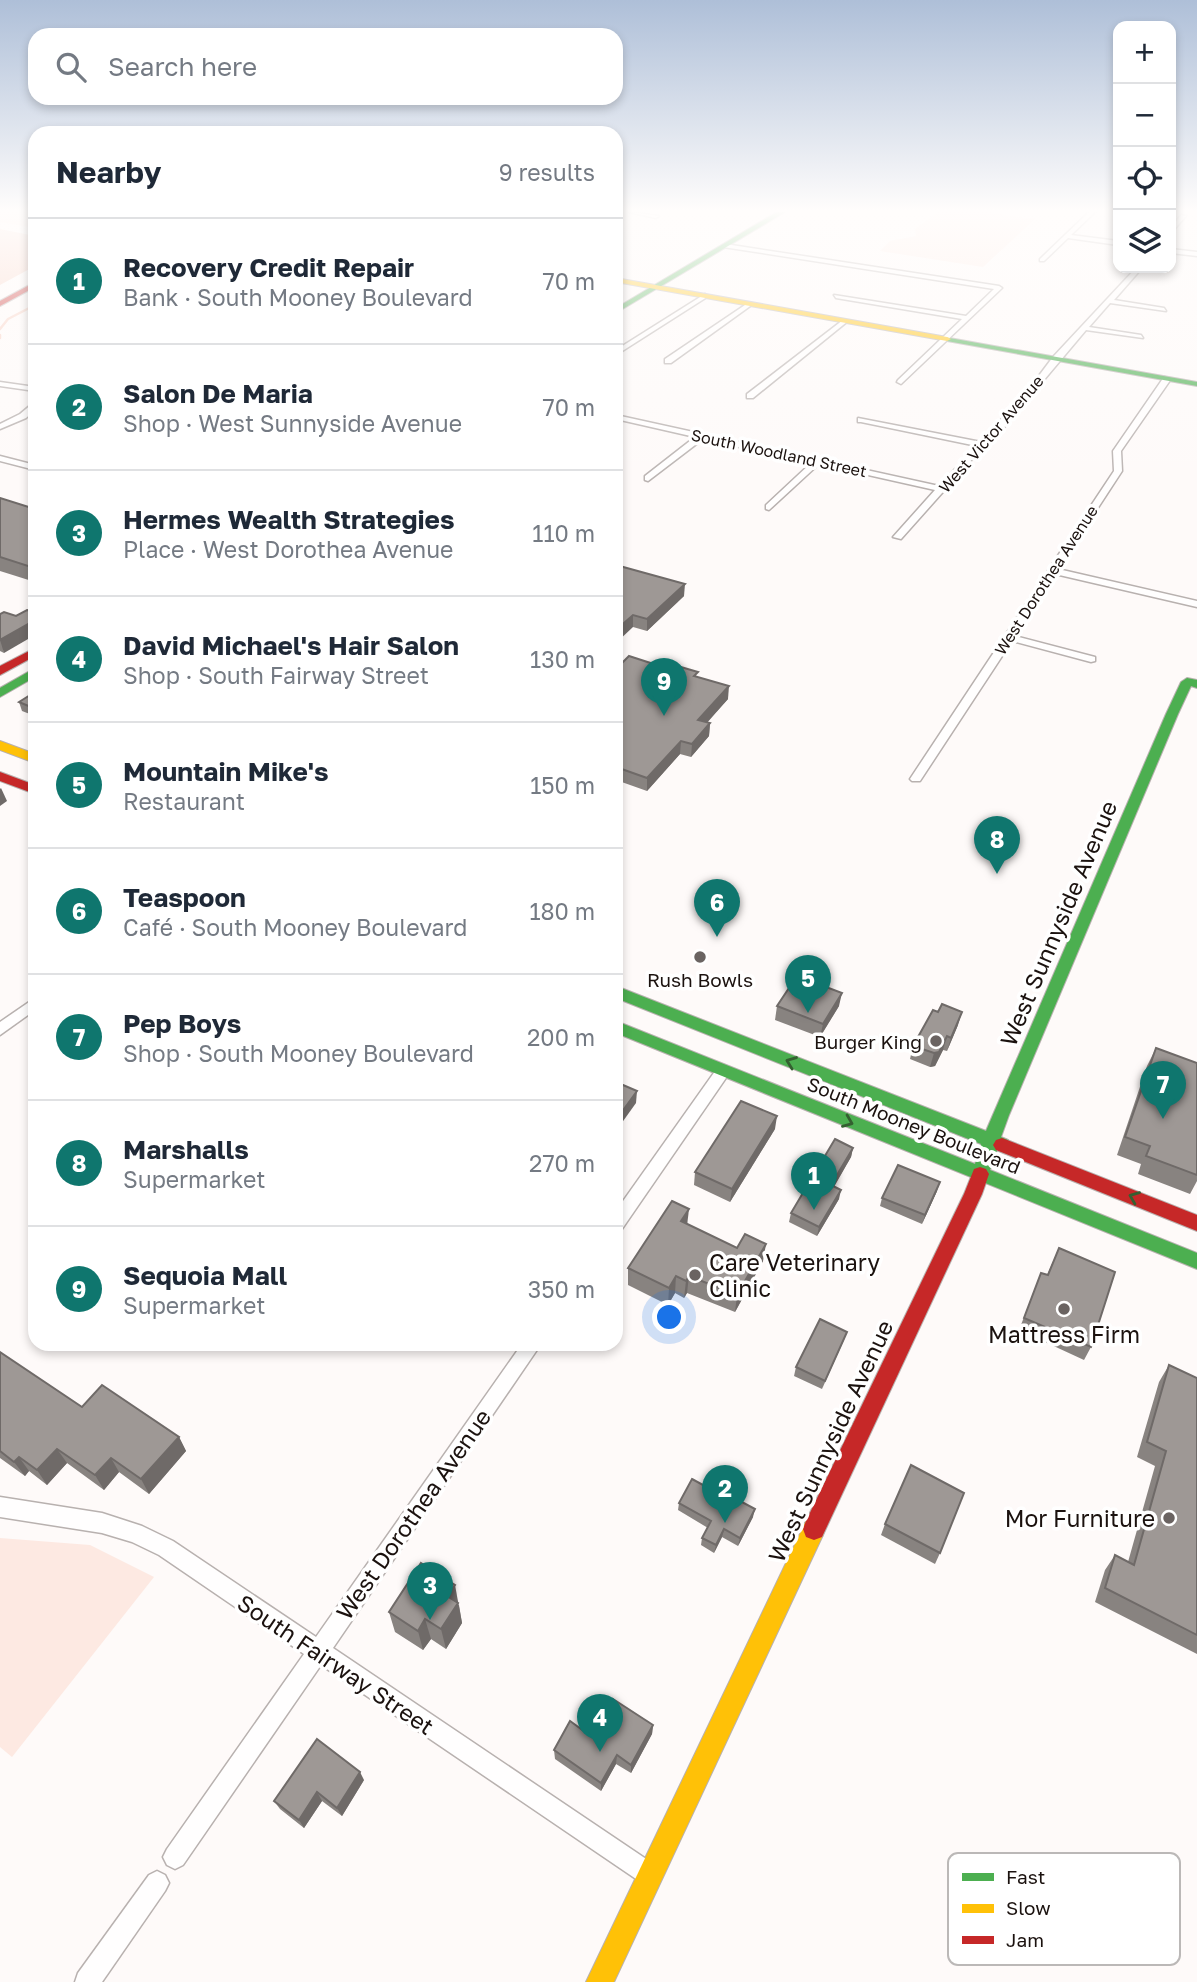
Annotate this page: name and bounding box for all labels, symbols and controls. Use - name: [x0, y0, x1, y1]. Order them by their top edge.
- map controls: [1113, 21, 1176, 273]
- button: +: [1113, 21, 1176, 84]
- search box: [28, 28, 623, 105]
- icon: search: [52, 48, 90, 86]
- text: Search here: [108, 51, 257, 82]
- button: −: [1113, 84, 1176, 147]
- button: locate: [1113, 147, 1176, 210]
- text: Nearby: [56, 154, 161, 190]
- text: 9 results: [499, 158, 595, 186]
- button: layers: [1113, 210, 1176, 273]
- text: Recovery Credit Repair: [123, 252, 414, 283]
- text: 1: [73, 267, 85, 295]
- text: 70 m: [542, 267, 595, 295]
- text: Bank · South Mooney Boulevard: [123, 283, 473, 311]
- street label: West Victor Avenue: [934, 371, 1048, 497]
- text: Salon De Maria: [123, 378, 313, 409]
- text: 2: [72, 393, 86, 421]
- text: 70 m: [542, 393, 595, 421]
- text: Shop · West Sunnyside Avenue: [123, 409, 462, 437]
- street label: South Woodland Street: [690, 425, 868, 481]
- street label: West Dorothea Avenue: [990, 501, 1102, 659]
- text: Hermes Wealth Strategies: [123, 504, 454, 535]
- text: 3: [72, 519, 86, 547]
- text: 110 m: [532, 519, 595, 547]
- text: Place · West Dorothea Avenue: [123, 535, 453, 563]
- text: David Michael's Hair Salon: [123, 630, 459, 661]
- text: 4: [72, 645, 86, 673]
- text: 130 m: [530, 645, 595, 673]
- pin: 9: [641, 658, 687, 716]
- text: Shop · South Fairway Street: [123, 661, 429, 689]
- text: Mountain Mike's: [123, 756, 329, 787]
- text: 5: [72, 771, 86, 799]
- text: 150 m: [530, 771, 595, 799]
- text: Restaurant: [123, 787, 245, 815]
- street label: West Sunnyside Avenue: [994, 796, 1122, 1050]
- pin: 8: [974, 816, 1020, 874]
- pin: 6: [694, 879, 740, 937]
- text: Teaspoon: [123, 882, 246, 913]
- text: 6: [72, 897, 86, 925]
- text: 180 m: [529, 897, 595, 925]
- text: Café · South Mooney Boulevard: [123, 913, 467, 941]
- marker: Rush Bowls: [692, 949, 708, 965]
- pin: 5: [785, 955, 831, 1013]
- place label: Rush Bowls: [647, 968, 753, 991]
- text: Pep Boys: [123, 1008, 241, 1039]
- text: 7: [73, 1023, 85, 1051]
- text: 200 m: [527, 1023, 595, 1051]
- place label: Burger King: [814, 1030, 922, 1053]
- marker: Burger King: [928, 1033, 944, 1049]
- text: Shop · South Mooney Boulevard: [123, 1039, 474, 1067]
- one-way arrow: [785, 1057, 797, 1071]
- pin: 7: [1140, 1061, 1186, 1119]
- street label: South Mooney Boulevard: [804, 1072, 1024, 1178]
- one-way arrow: [841, 1113, 853, 1127]
- text: Marshalls: [123, 1134, 249, 1165]
- text: 8: [72, 1149, 86, 1177]
- text: 270 m: [529, 1149, 595, 1177]
- pin: 1: [791, 1152, 837, 1210]
- text: Supermarket: [123, 1165, 266, 1193]
- one-way arrow: [1128, 1192, 1140, 1206]
- place label: Care Veterinary Clinic: [709, 1248, 880, 1302]
- text: Sequoia Mall: [123, 1260, 287, 1291]
- marker: Care Veterinary Clinic: [687, 1267, 703, 1283]
- text: 9: [72, 1275, 86, 1303]
- text: 350 m: [528, 1275, 595, 1303]
- text: Supermarket: [123, 1291, 266, 1319]
- your location: [652, 1300, 686, 1334]
- marker: Mattress Firm: [1056, 1301, 1072, 1317]
- street label: West Sunnyside Avenue: [762, 1316, 898, 1566]
- place label: Mattress Firm: [988, 1320, 1140, 1348]
- street label: West Dorothea Avenue: [330, 1403, 496, 1625]
- pin: 2: [702, 1465, 748, 1523]
- place label: Mor Furniture: [1005, 1504, 1155, 1532]
- marker: Mor Furniture: [1161, 1510, 1177, 1526]
- pin: 3: [407, 1562, 453, 1620]
- street label: South Fairway Street: [233, 1588, 439, 1740]
- pin: 4: [577, 1694, 623, 1752]
- legend: [948, 1853, 1180, 1965]
- text: Fast: [1006, 1865, 1045, 1888]
- text: Slow: [1006, 1896, 1051, 1919]
- text: Jam: [1006, 1928, 1044, 1951]

